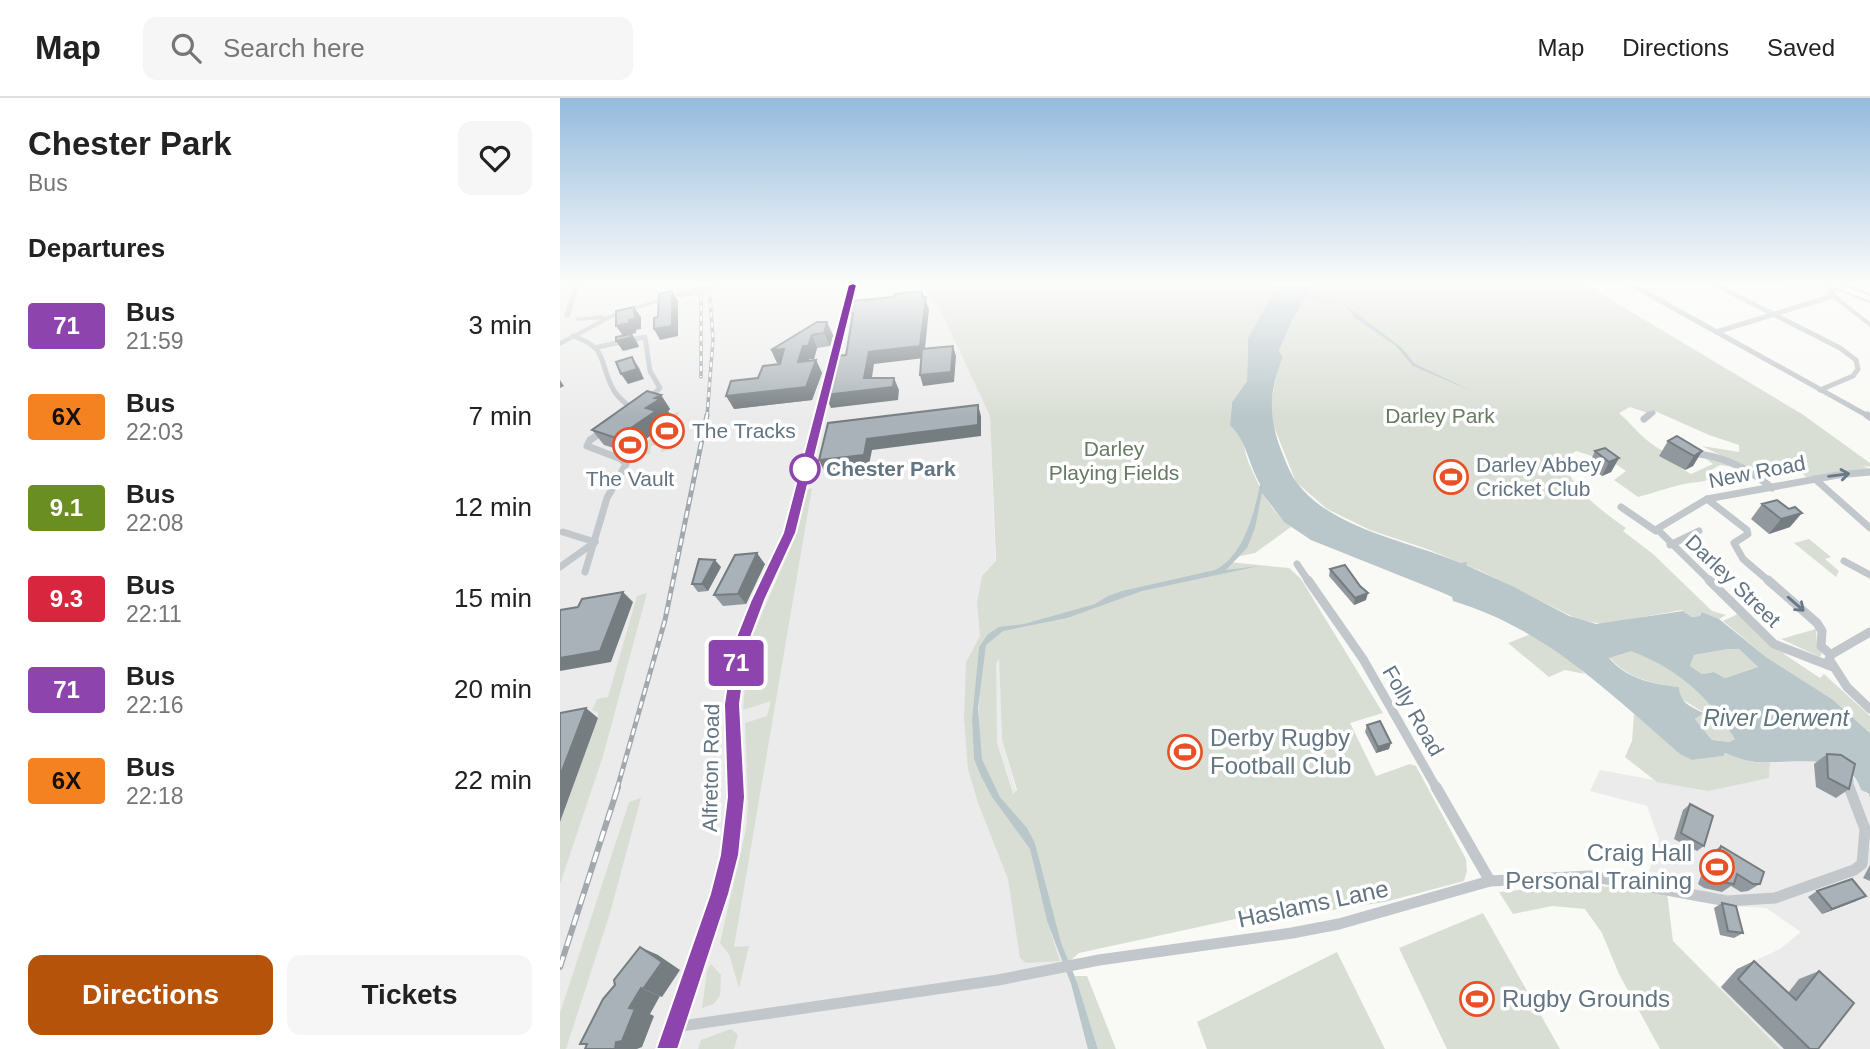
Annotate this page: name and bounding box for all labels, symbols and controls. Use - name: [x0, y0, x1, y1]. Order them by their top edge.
- search box: [143, 17, 633, 80]
- text: Map: [35, 29, 101, 66]
- icon: search: [167, 29, 205, 67]
- text: Search here: [223, 33, 365, 63]
- text: Map: [1538, 34, 1584, 61]
- text: Directions: [1622, 34, 1729, 61]
- text: Saved: [1767, 34, 1835, 61]
- button: heart: [458, 121, 532, 195]
- text: Chester Park: [28, 125, 232, 162]
- text: Bus: [28, 170, 68, 196]
- text: Departures: [28, 233, 165, 263]
- text: Bus: [126, 297, 175, 327]
- text: 3 min: [468, 310, 532, 340]
- text: 71: [53, 312, 80, 339]
- text: 21:59: [126, 328, 184, 354]
- text: Bus: [126, 388, 175, 418]
- text: 7 min: [468, 401, 532, 431]
- text: 6X: [52, 403, 81, 430]
- park label: Darley Park: [1385, 404, 1495, 427]
- sports icon: The Tracks: [648, 412, 686, 450]
- text: 22:03: [126, 419, 184, 445]
- place label: The Tracks: [692, 419, 796, 442]
- sports icon: The Vault: [611, 426, 649, 464]
- park label: Darley Playing Fields: [1049, 437, 1179, 484]
- street label: New Road: [1707, 451, 1807, 492]
- place label: Darley Abbey Cricket Club: [1476, 453, 1601, 500]
- marker: Chester Park: [790, 454, 820, 484]
- place label: Chester Park: [826, 457, 956, 480]
- sports icon: Darley Abbey Cricket Club: [1432, 458, 1470, 496]
- place label: The Vault: [586, 467, 674, 490]
- one-way arrow: [1827, 469, 1850, 482]
- text: Bus: [126, 479, 175, 509]
- text: 12 min: [454, 492, 532, 522]
- text: 9.1: [50, 494, 83, 521]
- text: 22:08: [126, 510, 184, 536]
- street label: Darley Street: [1681, 530, 1786, 632]
- text: Bus: [126, 570, 175, 600]
- text: 15 min: [454, 583, 532, 613]
- text: 9.3: [50, 585, 83, 612]
- one-way arrow: [1787, 596, 1805, 612]
- text: 22:11: [126, 601, 182, 627]
- line badge: 71: [704, 640, 768, 686]
- text: 71: [723, 649, 749, 676]
- text: Bus: [126, 661, 175, 691]
- street label: Folly Road: [1378, 662, 1448, 760]
- text: 20 min: [454, 674, 532, 704]
- text: 71: [53, 676, 80, 703]
- text: 22:16: [126, 692, 184, 718]
- street label: Alfreton Road: [698, 704, 723, 832]
- water label: River Derwent: [1703, 705, 1850, 731]
- place label: Derby Rugby Football Club: [1210, 724, 1351, 779]
- sports icon: Derby Rugby Football Club: [1166, 733, 1204, 771]
- text: Bus: [126, 752, 175, 782]
- text: 22 min: [454, 765, 532, 795]
- text: 6X: [52, 767, 81, 794]
- text: 22:18: [126, 783, 184, 809]
- place label: Craig Hall Personal Training: [1505, 839, 1692, 894]
- sports icon: Craig Hall Personal Training: [1698, 848, 1736, 886]
- street label: Haslams Lane: [1235, 874, 1391, 933]
- button: Directions: [28, 955, 273, 1035]
- button: Tickets: [287, 955, 532, 1035]
- sports icon: Rugby Grounds: [1458, 980, 1496, 1018]
- place label: Rugby Grounds: [1502, 985, 1670, 1012]

